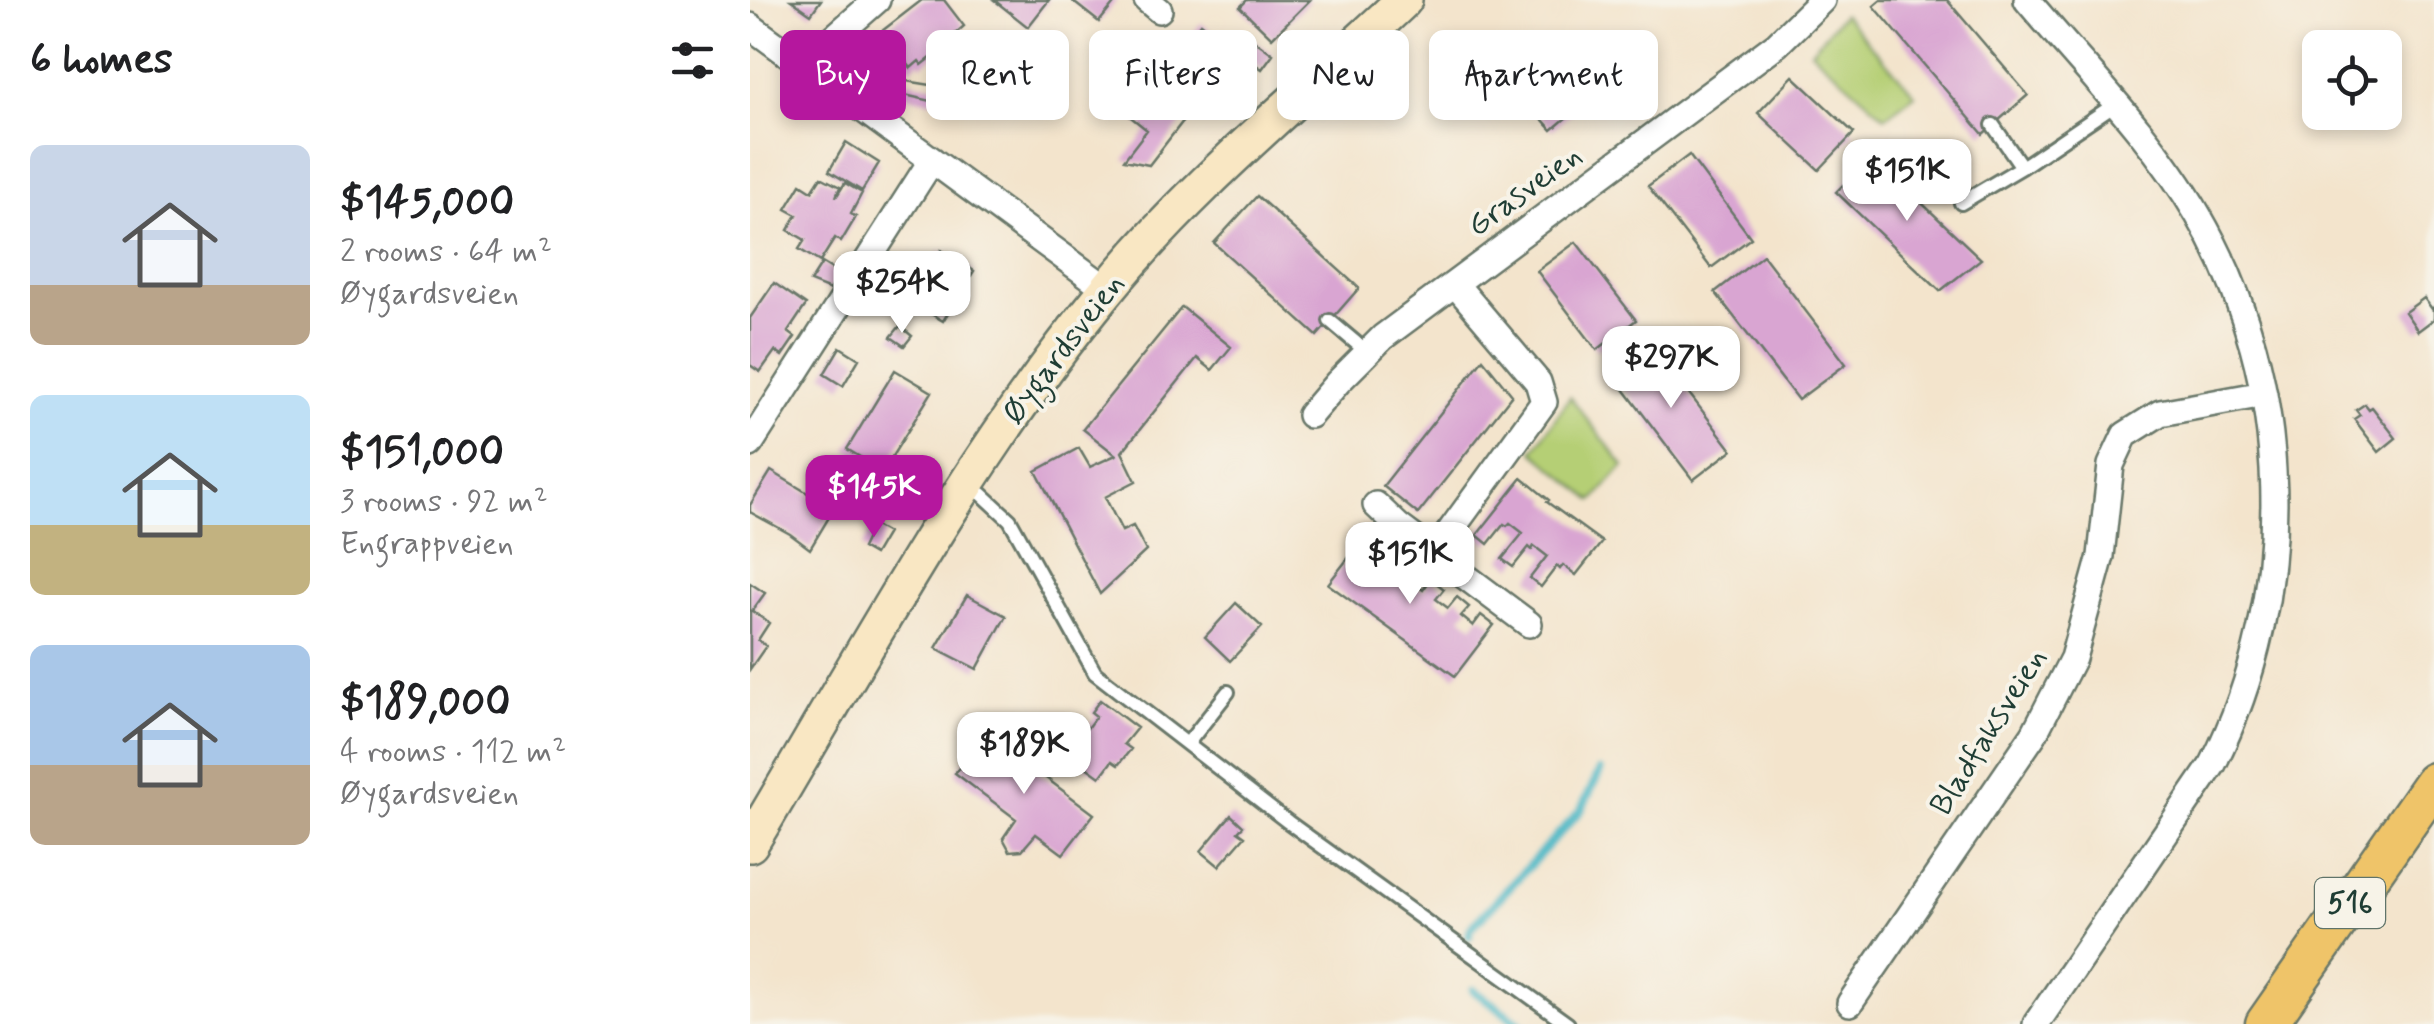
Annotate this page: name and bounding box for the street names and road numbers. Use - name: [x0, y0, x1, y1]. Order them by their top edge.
- street label: Grasveien: [1459, 135, 1591, 247]
- street label: Øygardsveien: [993, 265, 1137, 435]
- street label: Bladfaksveien: [1921, 640, 2057, 824]
- road number: 516: [2315, 878, 2385, 928]

